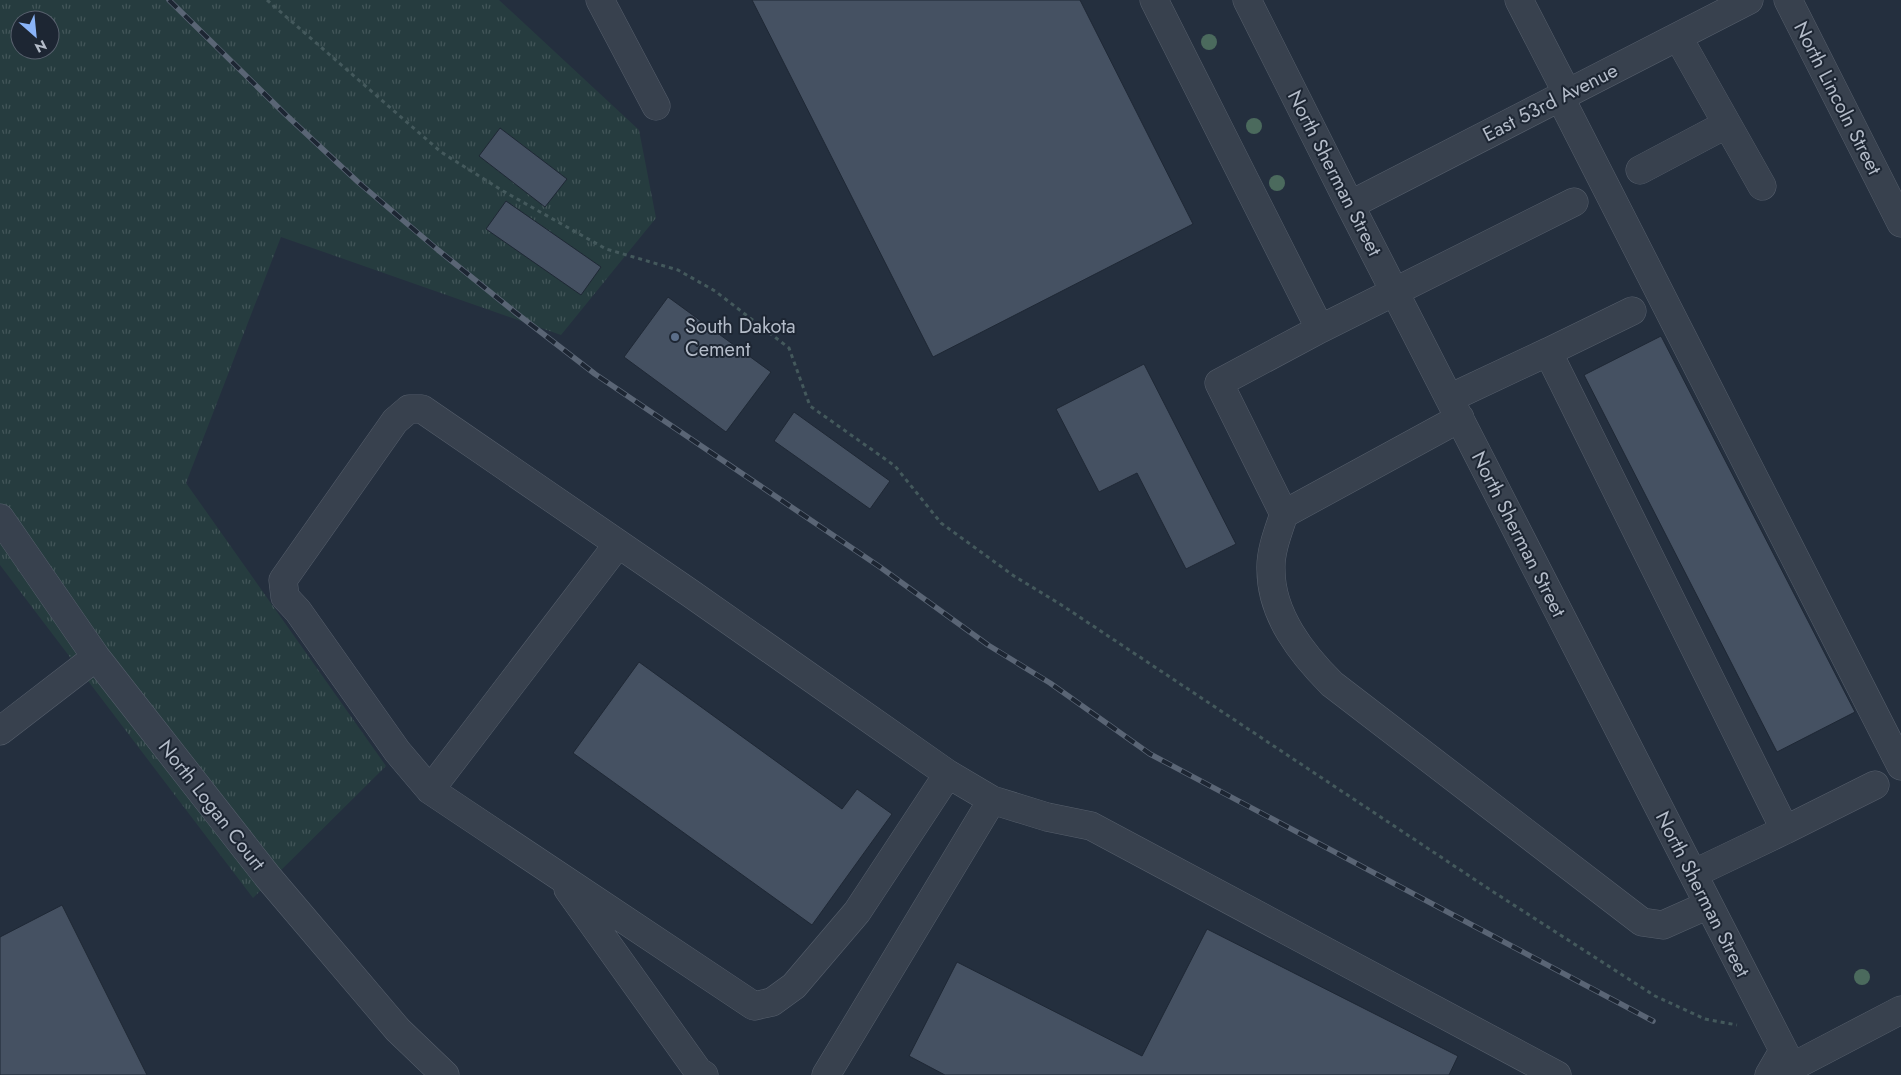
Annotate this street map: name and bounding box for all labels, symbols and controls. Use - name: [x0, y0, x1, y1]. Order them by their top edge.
- north arrow: [10, 10, 60, 60]
- street label: North Lincoln Street: [1786, 17, 1889, 180]
- text: N: [31, 35, 50, 58]
- street label: East 53rd Avenue: [1478, 56, 1623, 149]
- street label: North Sherman Street: [1280, 85, 1389, 261]
- place label: South Dakota Cement: [685, 312, 796, 364]
- marker: South Dakota Cement: [669, 331, 681, 343]
- street label: North Sherman Street: [1464, 446, 1573, 622]
- street label: North Logan Court: [151, 734, 272, 877]
- street label: North Sherman Street: [1648, 806, 1757, 982]

